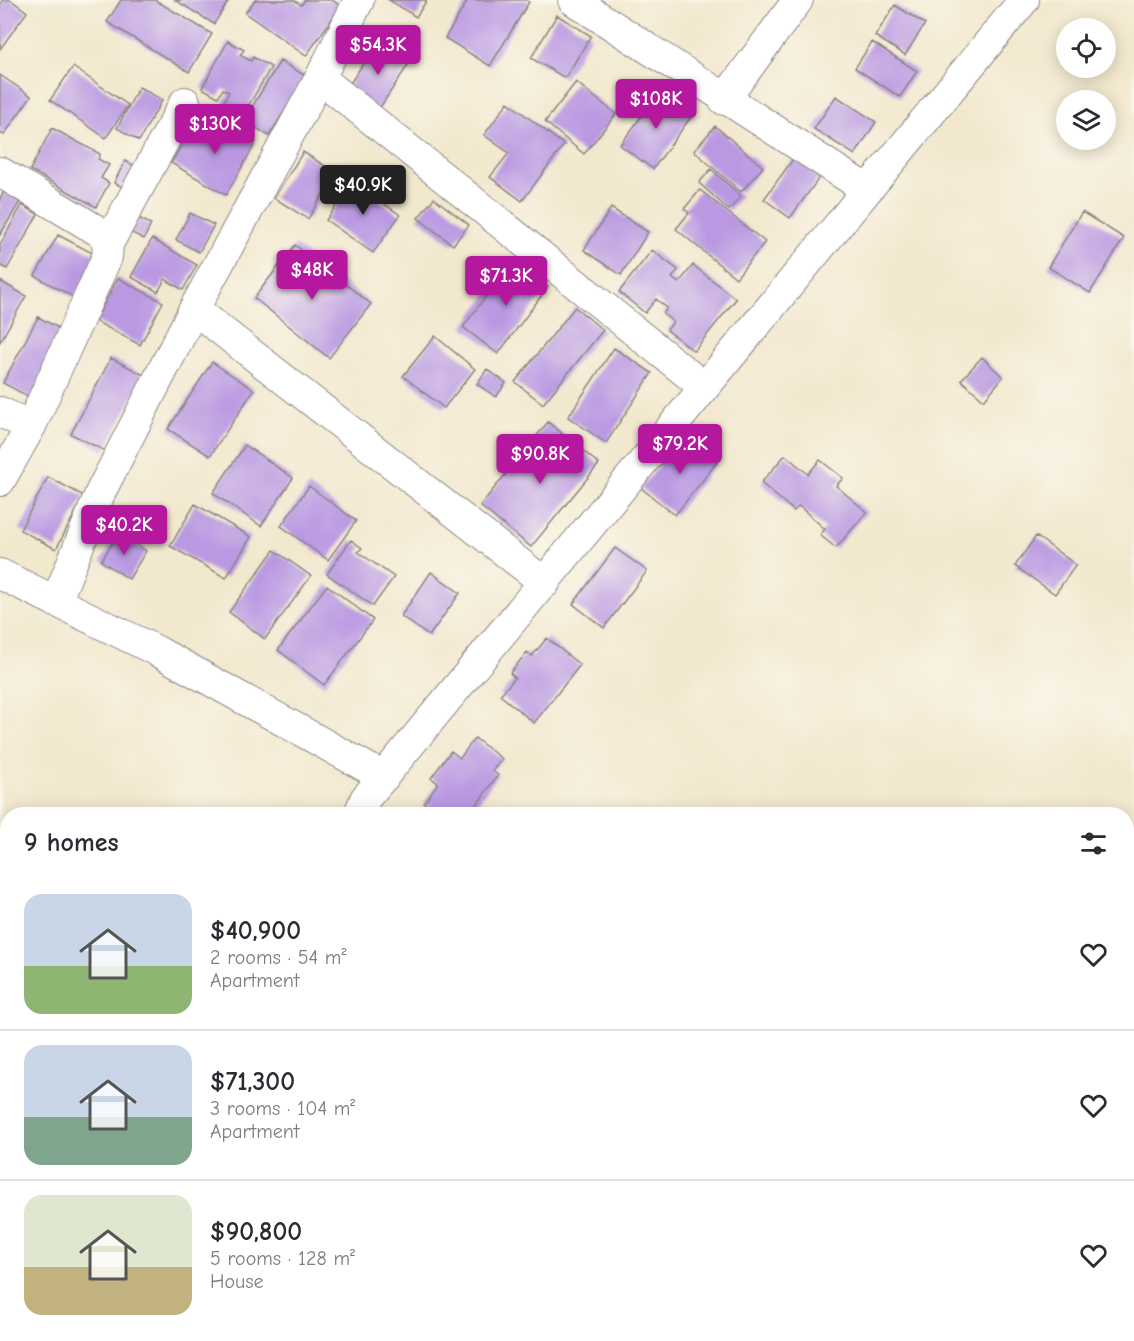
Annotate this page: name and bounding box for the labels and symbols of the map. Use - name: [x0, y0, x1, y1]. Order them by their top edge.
- pin: $54.3K: [329, 25, 427, 76]
- pin: $108K: [614, 79, 698, 130]
- pin: $130K: [173, 104, 257, 155]
- pin: $40.9K: [314, 165, 412, 216]
- pin: $48K: [276, 250, 348, 301]
- pin: $71.3K: [457, 256, 555, 307]
- pin: $79.2K: [631, 424, 729, 475]
- pin: $90.8K: [491, 434, 589, 485]
- pin: $40.2K: [75, 505, 173, 556]

